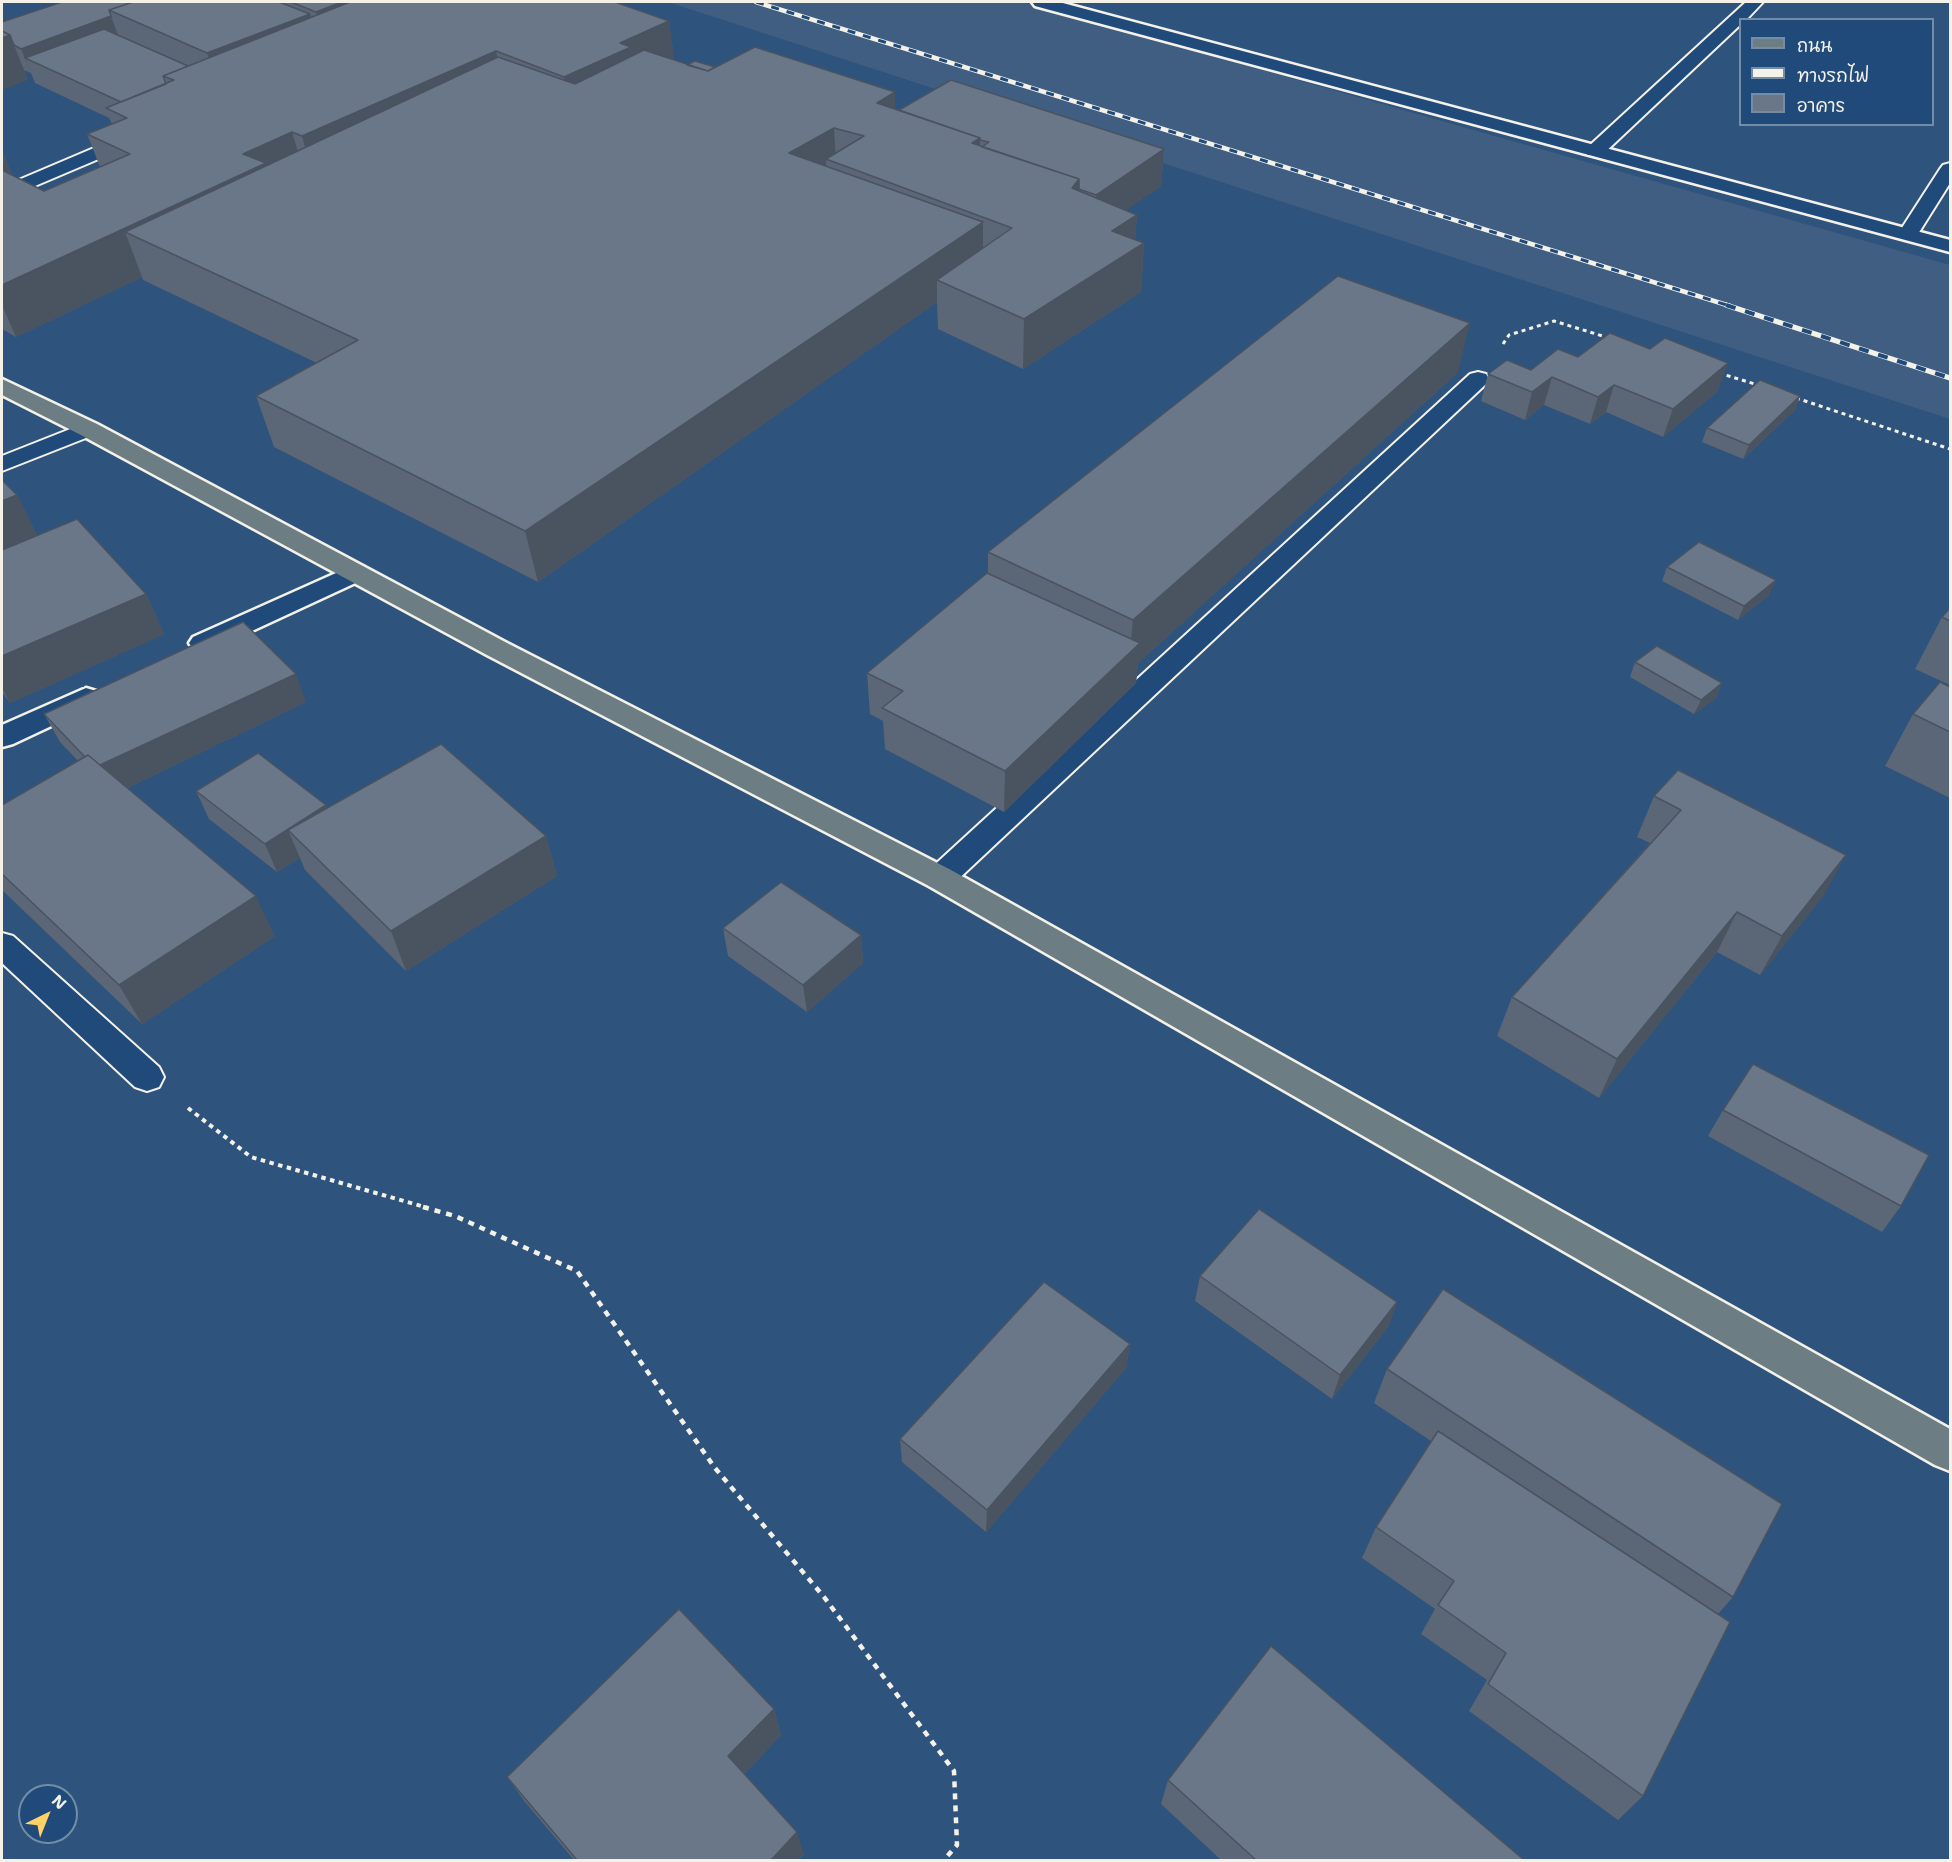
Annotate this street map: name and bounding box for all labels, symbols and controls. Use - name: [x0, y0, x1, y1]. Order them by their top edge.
- legend: [1739, 18, 1934, 126]
- text: ถนน: [1797, 34, 1832, 58]
- text: ทางรถไฟ: [1797, 64, 1869, 88]
- text: อาคาร: [1797, 94, 1845, 118]
- north arrow: [18, 1784, 78, 1844]
- text: N: [47, 1790, 71, 1814]

